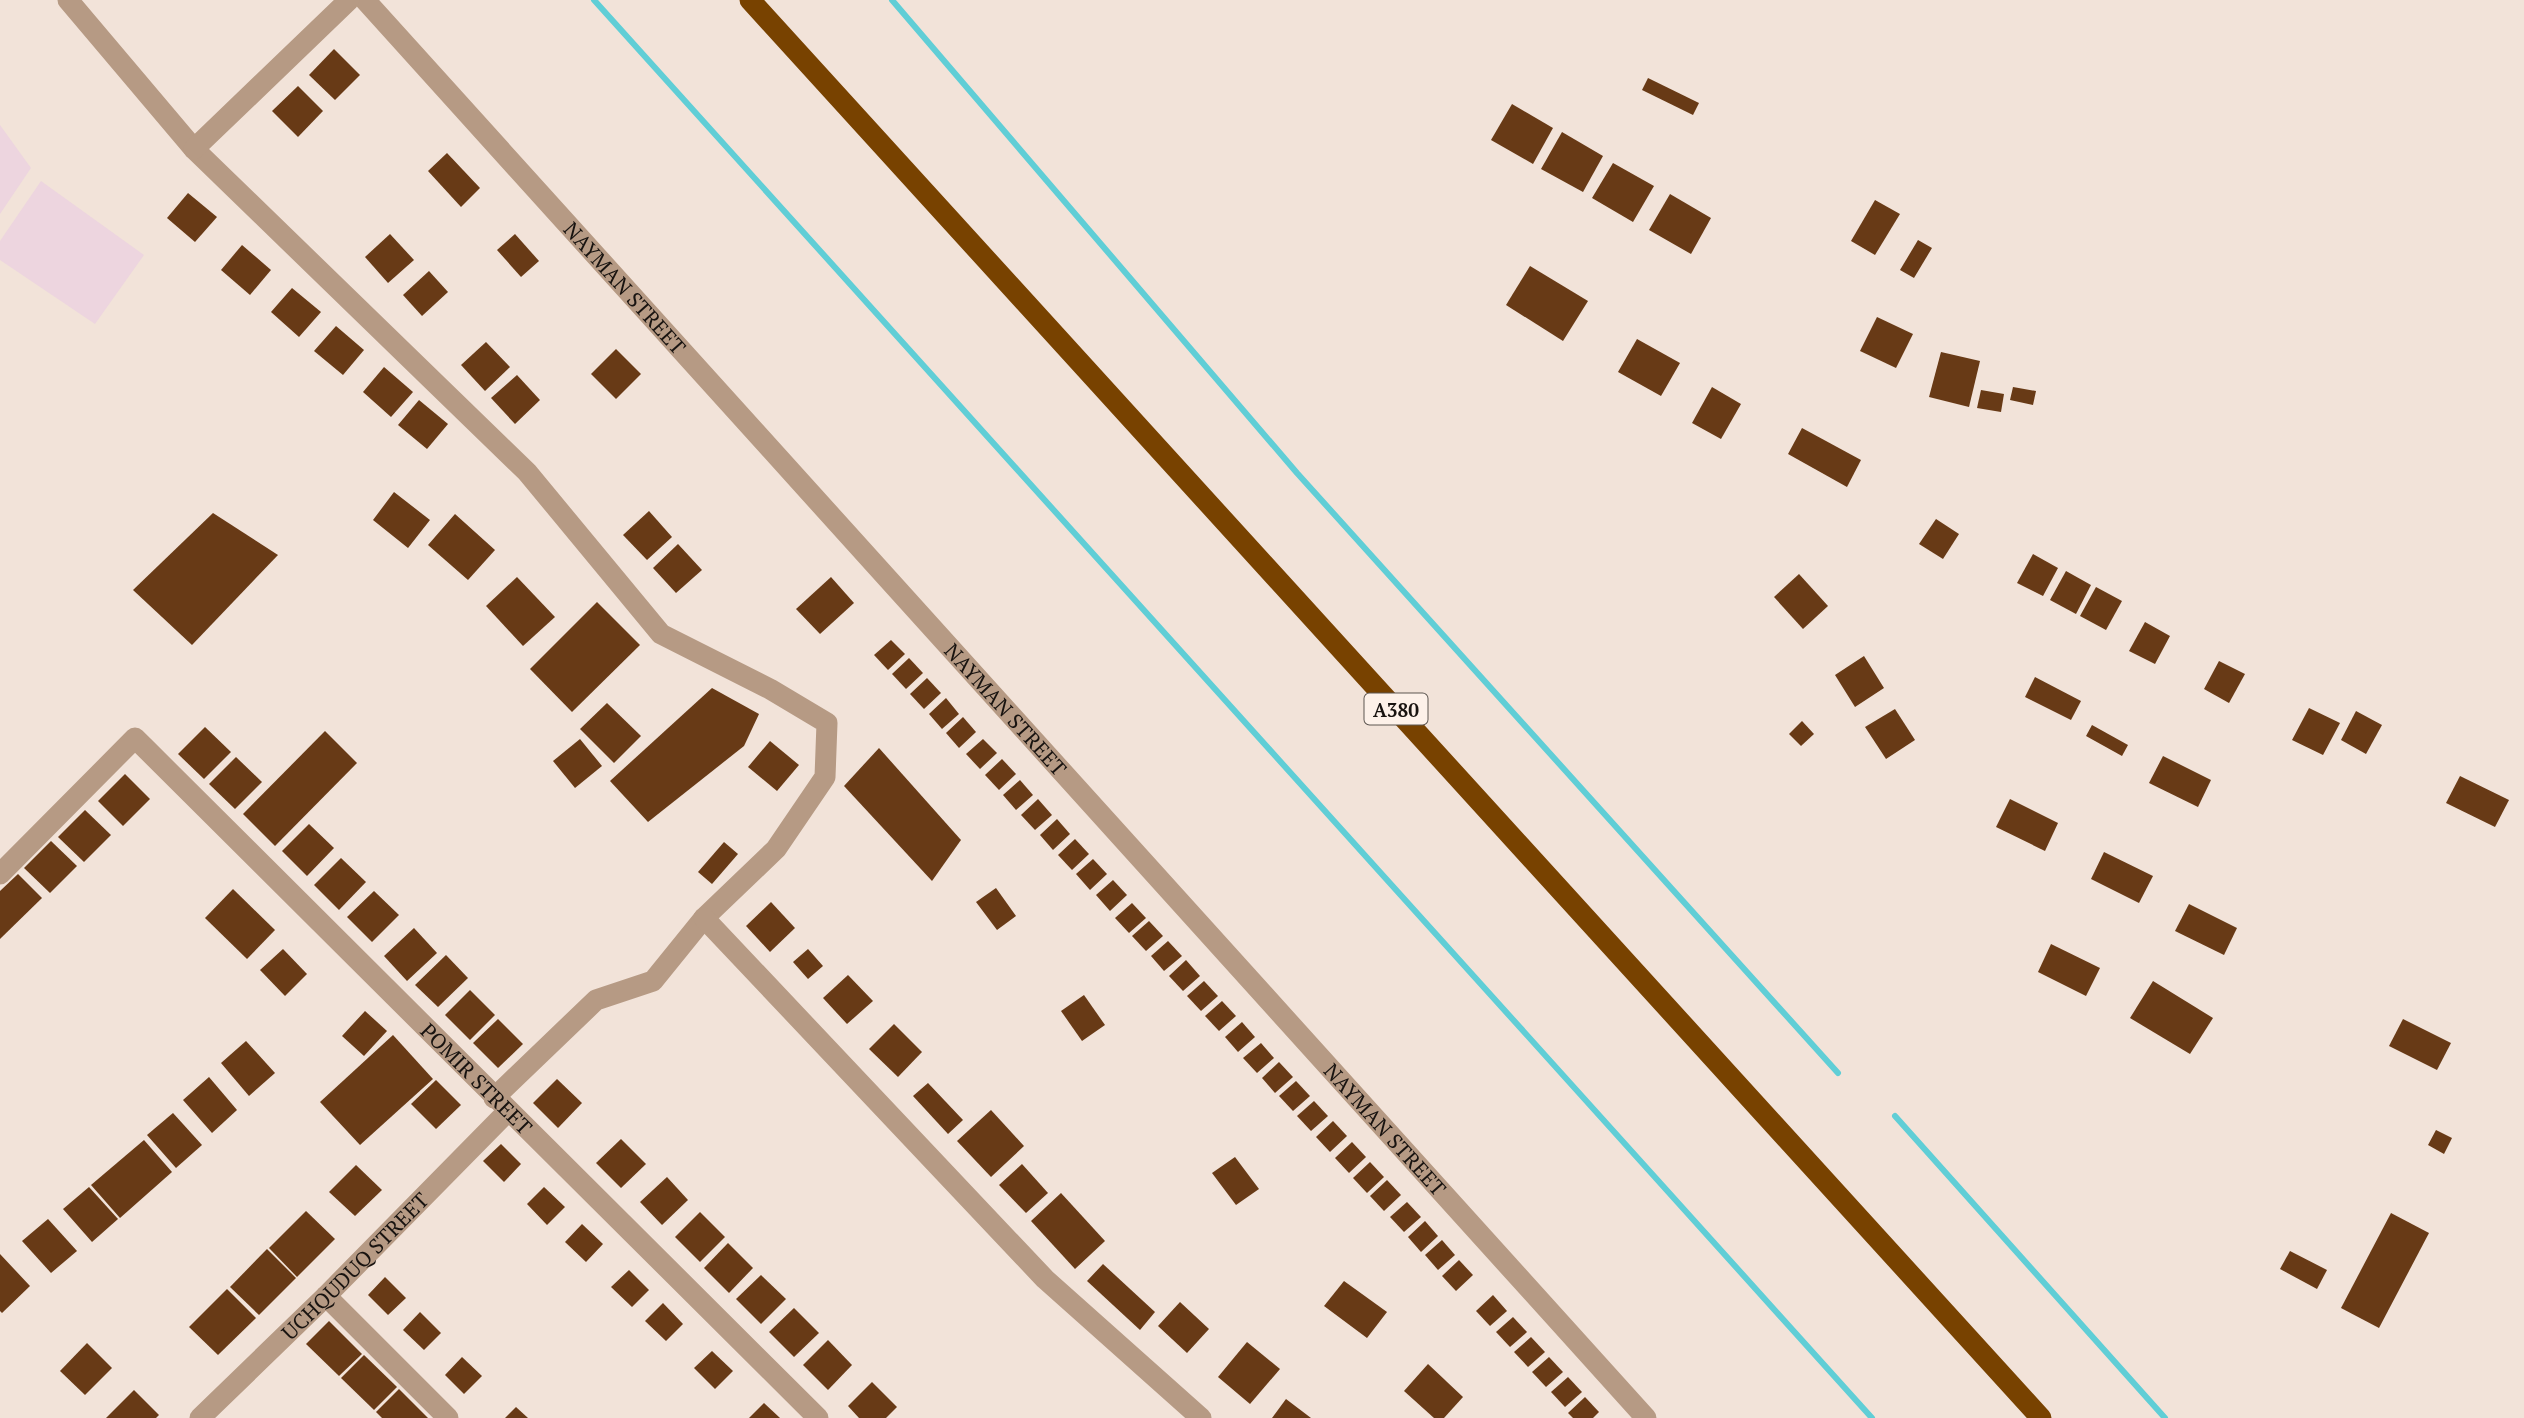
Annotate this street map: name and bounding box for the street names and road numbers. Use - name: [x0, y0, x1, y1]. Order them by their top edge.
- street label: NAYMAN STREET: [558, 216, 692, 360]
- street label: NAYMAN STREET: [939, 637, 1073, 782]
- road number: A380: [1364, 694, 1428, 724]
- street label: POMIR STREET: [415, 1017, 539, 1140]
- street label: NAYMAN STREET: [1318, 1057, 1452, 1202]
- street label: UCHQUDUQ STREET: [275, 1186, 434, 1346]

